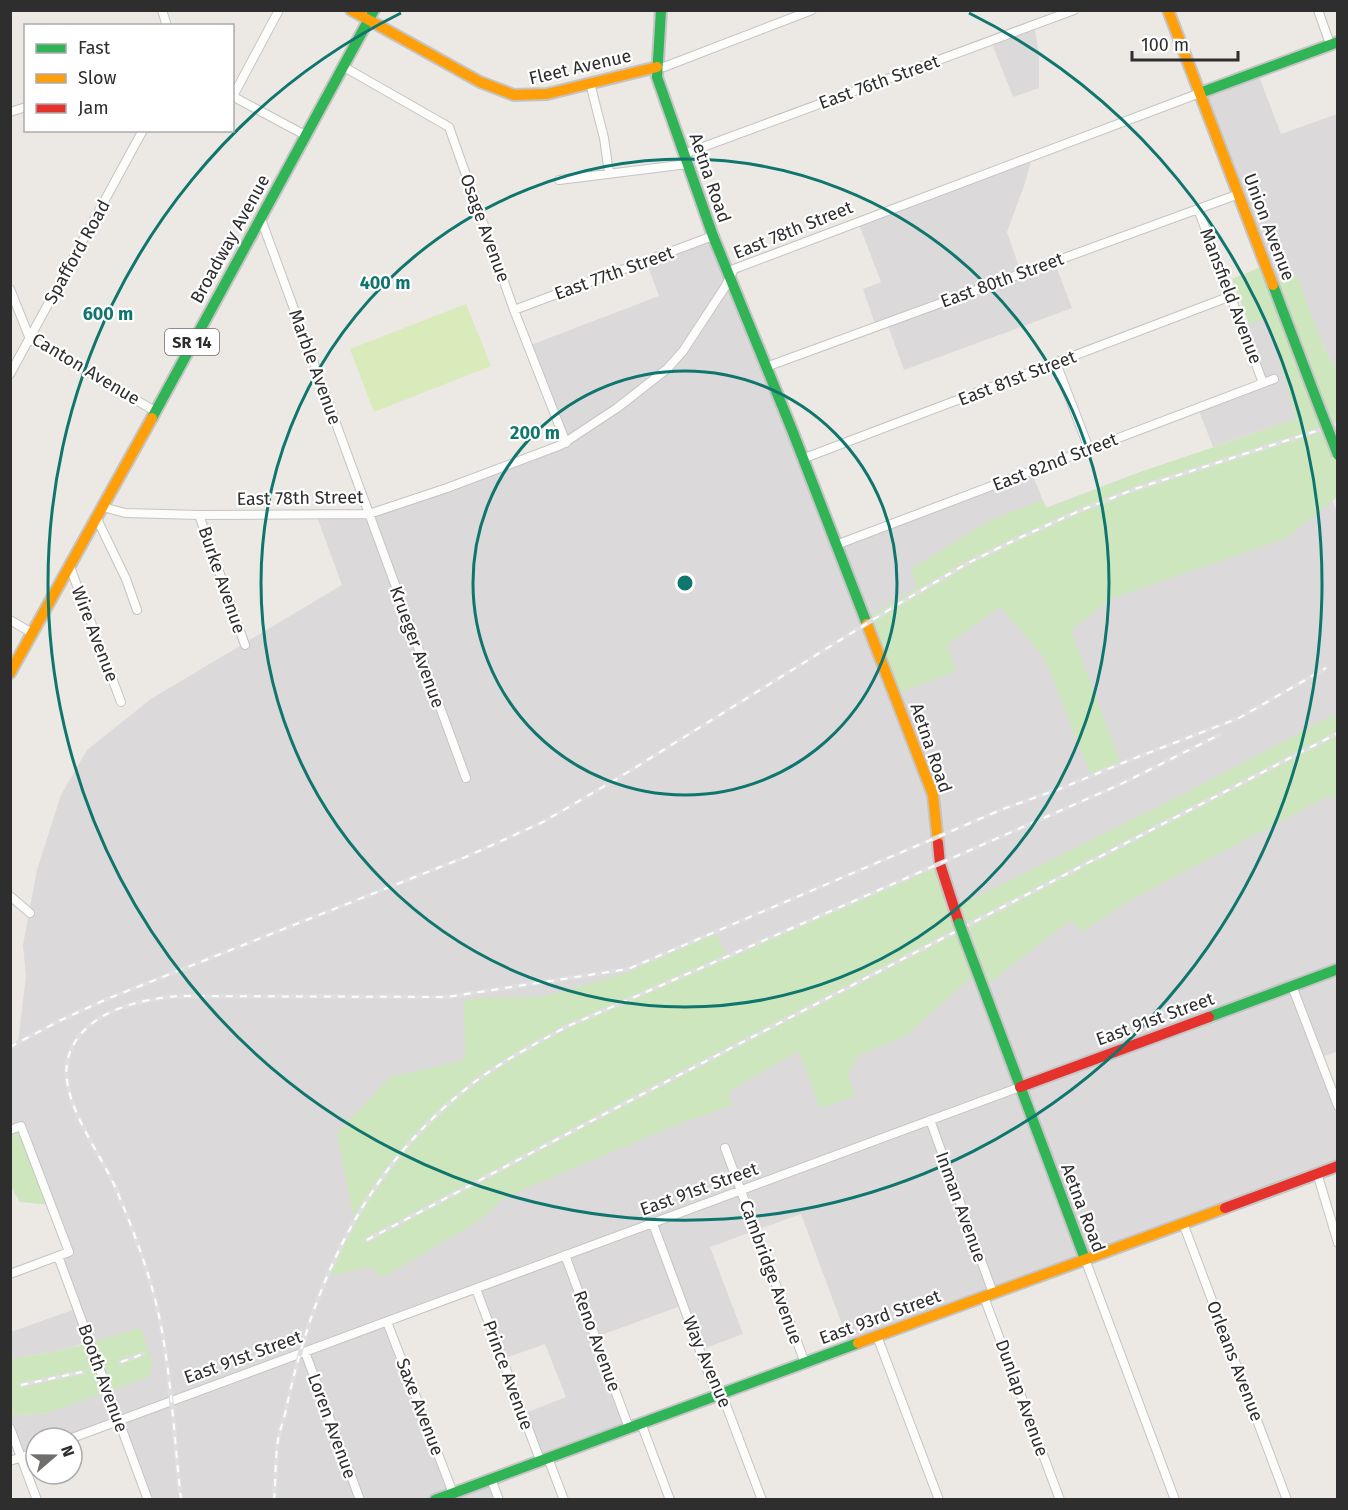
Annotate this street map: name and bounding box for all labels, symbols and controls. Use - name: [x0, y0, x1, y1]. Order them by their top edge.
- legend: [24, 24, 234, 132]
- scale bar: [1132, 24, 1238, 62]
- text: 100 m: [1141, 34, 1189, 56]
- text: Fast: [78, 37, 111, 59]
- street label: Fleet Avenue: [527, 45, 633, 89]
- street label: East 76th Street: [816, 50, 943, 114]
- text: Slow: [78, 67, 117, 89]
- text: Jam: [78, 97, 109, 119]
- street label: Aetna Road: [684, 130, 736, 226]
- street label: Union Avenue: [1238, 170, 1300, 284]
- street label: Broadway Avenue: [186, 171, 274, 307]
- street label: Osage Avenue: [455, 171, 515, 285]
- street label: Spafford Road: [39, 196, 115, 308]
- street label: East 78th Street: [730, 196, 856, 264]
- street label: Mansfield Avenue: [1195, 225, 1267, 367]
- street label: East 77th Street: [551, 241, 677, 305]
- street label: East 80th Street: [937, 247, 1067, 312]
- text: 400 m: [360, 272, 410, 294]
- text: 600 m: [83, 303, 133, 325]
- street label: Marble Avenue: [284, 306, 346, 428]
- street label: Canton Avenue: [28, 328, 144, 410]
- road number: SR 14: [165, 329, 219, 355]
- street label: East 81st Street: [955, 345, 1079, 411]
- text: 200 m: [510, 422, 560, 444]
- street label: East 82nd Street: [989, 428, 1121, 496]
- street label: East 78th Street: [236, 486, 364, 510]
- street label: Burke Avenue: [193, 524, 251, 636]
- centre of rings: [675, 573, 695, 593]
- street label: Wire Avenue: [67, 583, 123, 685]
- street label: Krueger Avenue: [385, 583, 449, 711]
- street label: Aetna Road: [905, 700, 957, 796]
- street label: East 91st Street: [1093, 987, 1218, 1051]
- street label: Inman Avenue: [931, 1149, 991, 1265]
- street label: East 91st Street: [637, 1157, 762, 1221]
- street label: Aetna Road: [1056, 1161, 1110, 1255]
- street label: Cambridge Avenue: [735, 1197, 807, 1347]
- street label: East 93rd Street: [816, 1285, 944, 1349]
- street label: Reno Avenue: [569, 1287, 625, 1395]
- street label: Orleans Avenue: [1202, 1298, 1268, 1424]
- street label: Way Avenue: [678, 1313, 736, 1411]
- street label: Prince Avenue: [478, 1317, 538, 1433]
- street label: Booth Avenue: [73, 1321, 133, 1435]
- street label: East 91st Street: [181, 1325, 306, 1389]
- street label: Dunlap Avenue: [991, 1337, 1053, 1459]
- street label: Saxe Avenue: [391, 1355, 449, 1459]
- street label: Loren Avenue: [303, 1370, 361, 1482]
- north arrow: [24, 1426, 84, 1486]
- text: N: [57, 1443, 78, 1459]

